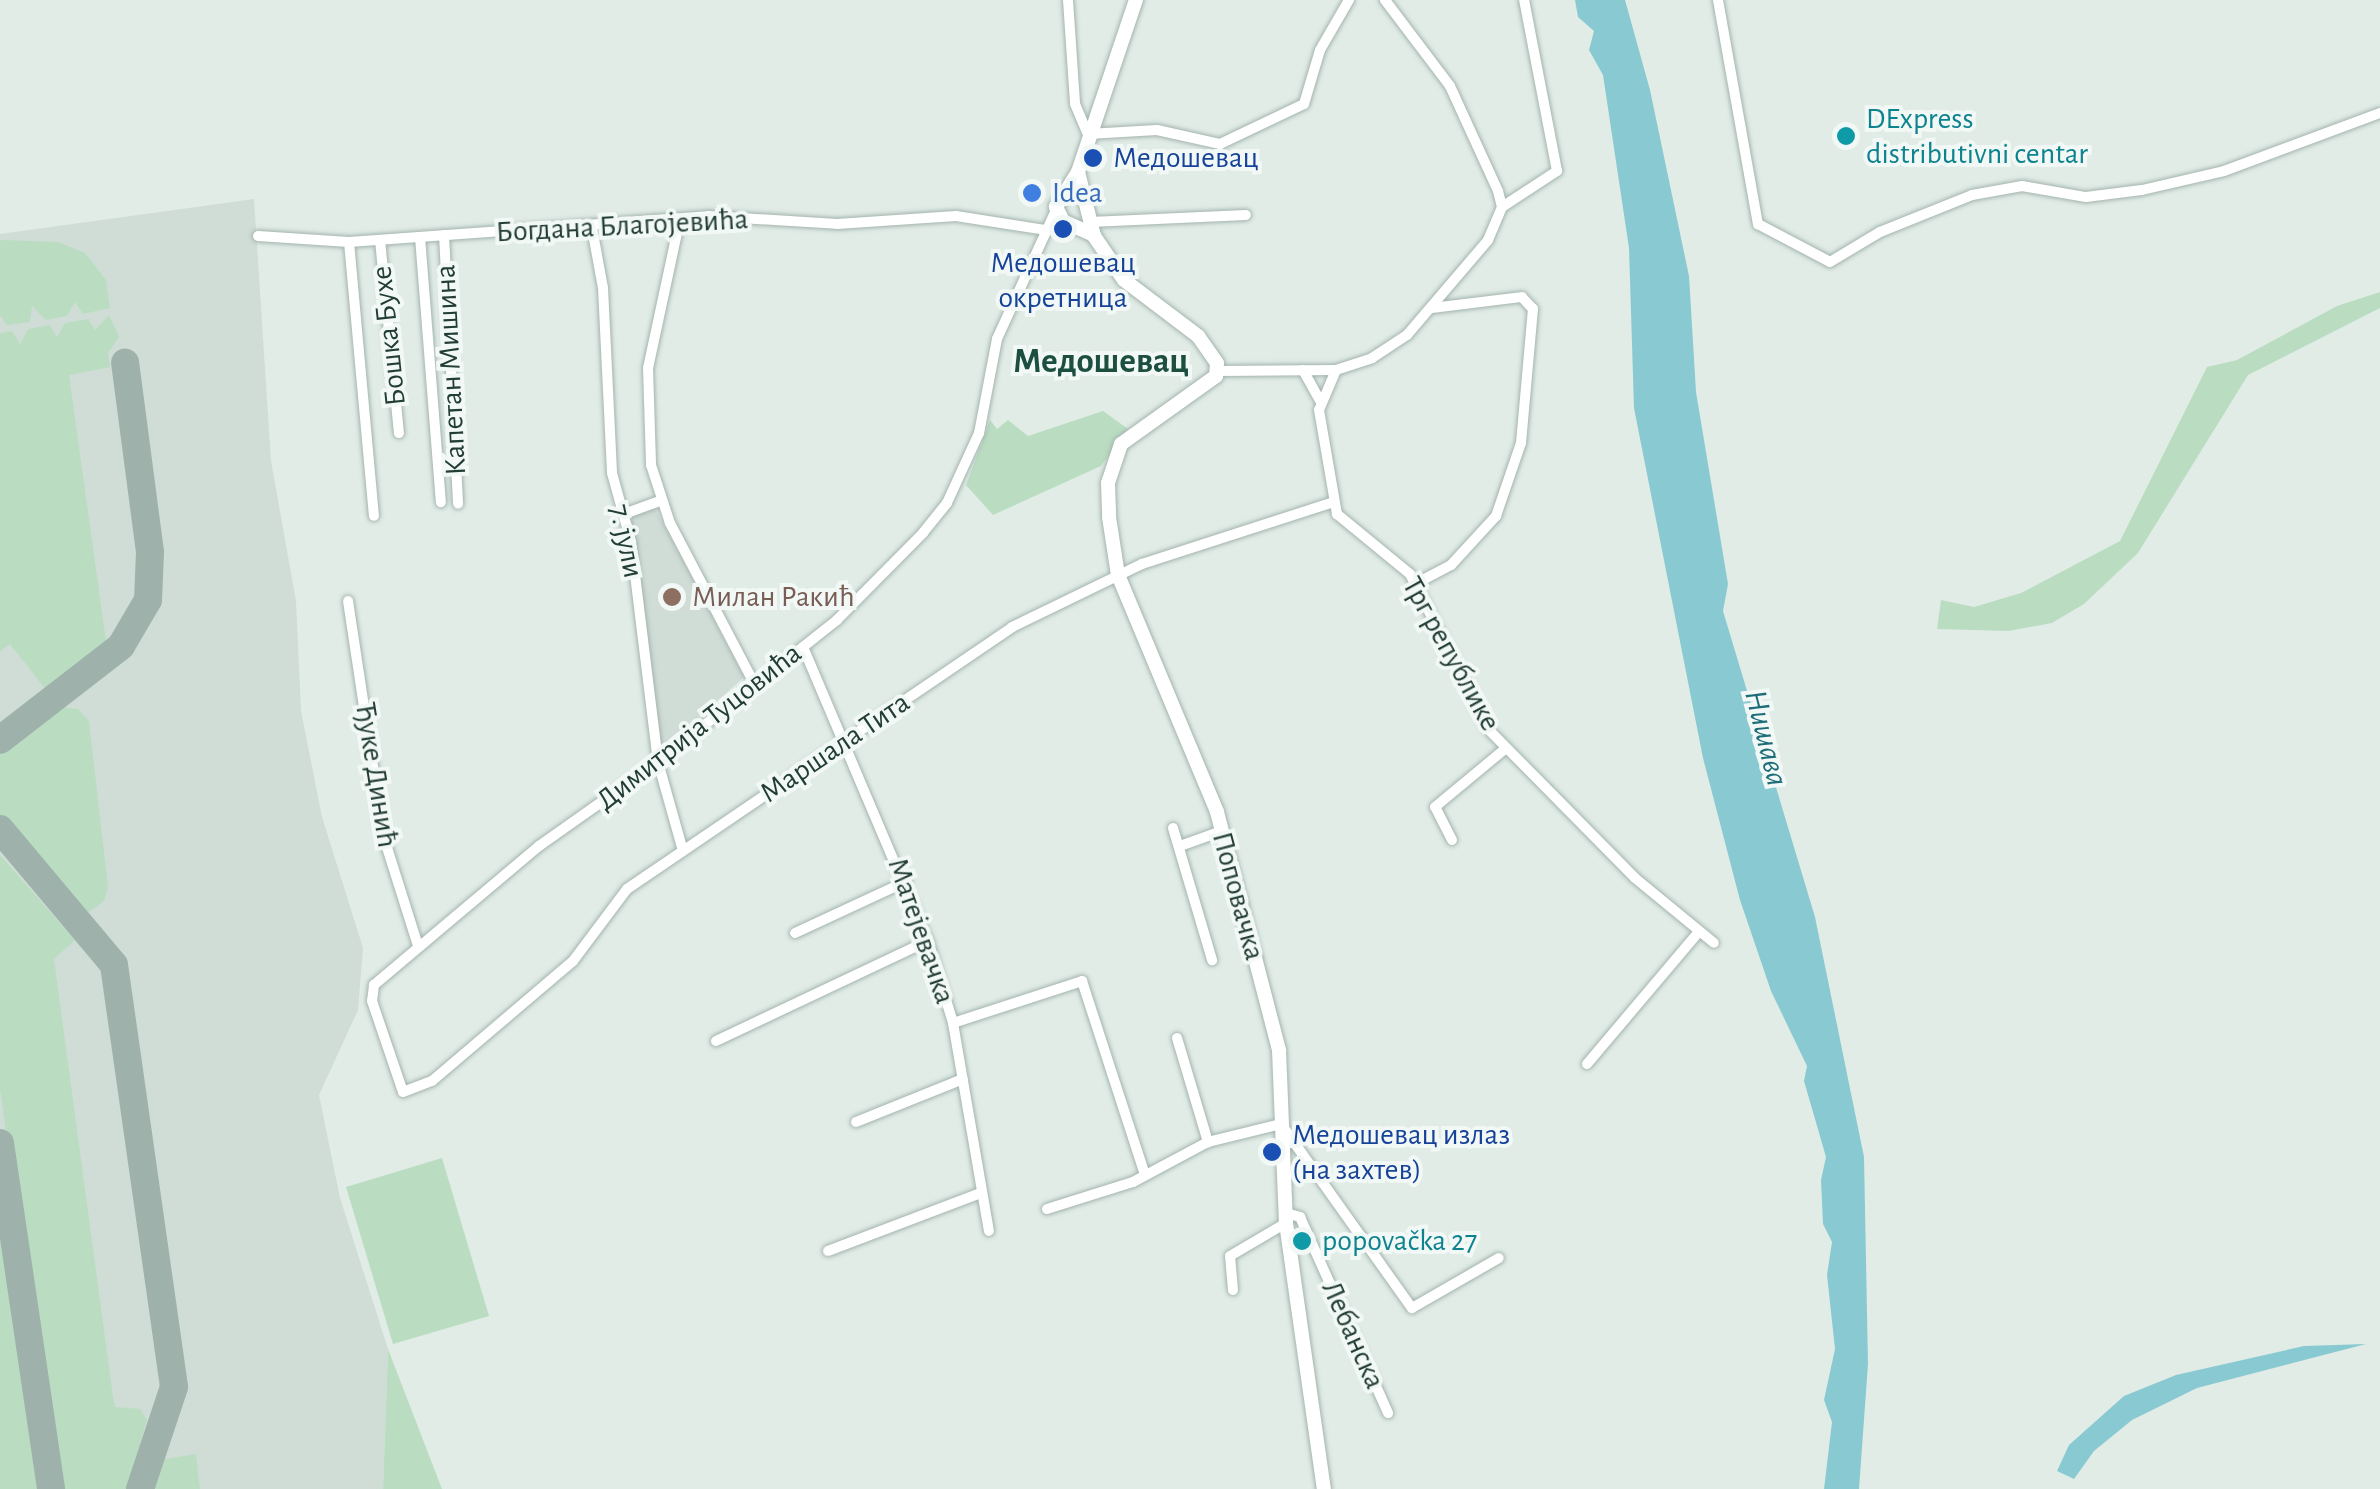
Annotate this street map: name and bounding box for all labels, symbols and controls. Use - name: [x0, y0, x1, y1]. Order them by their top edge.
- place label: DExpress distributivni centar: [1866, 101, 2088, 172]
- marker: DExpress distributivni centar: [1835, 125, 1857, 147]
- place label: Медошевац: [1113, 140, 1259, 176]
- marker: Медошевац: [1082, 147, 1104, 169]
- place label: Idea: [1052, 175, 1103, 211]
- marker: Idea: [1021, 182, 1043, 204]
- street label: Богдана Благојевића: [495, 201, 749, 251]
- marker: Медошевац окретница: [1052, 218, 1074, 240]
- place label: Медошевац окретница: [990, 245, 1136, 316]
- street label: Капетан Мишина: [427, 263, 475, 477]
- street label: Бошка Бухе: [364, 264, 414, 408]
- district label: Медошевац: [1013, 341, 1189, 383]
- street label: 7. јули: [601, 501, 651, 581]
- street label: Трг републике: [1394, 571, 1508, 737]
- place label: Милан Ракић: [692, 579, 855, 615]
- marker: Милан Ракић: [661, 586, 683, 608]
- street label: Димитрија Туцовића: [589, 635, 809, 819]
- street label: Маршала Тита: [753, 685, 917, 811]
- water label: Нишава: [1736, 686, 1796, 790]
- street label: Ђуке Динић: [347, 700, 405, 850]
- street label: Поповачка: [1204, 828, 1272, 964]
- street label: Матејевачка: [879, 853, 963, 1009]
- place label: Медошевац излаз (на захтев): [1292, 1117, 1510, 1188]
- marker: Медошевац излаз (на захтев): [1261, 1141, 1283, 1163]
- place label: popovačka 27: [1322, 1223, 1477, 1259]
- marker: popovačka 27: [1291, 1230, 1313, 1252]
- street label: Лебанска: [1313, 1276, 1393, 1394]

